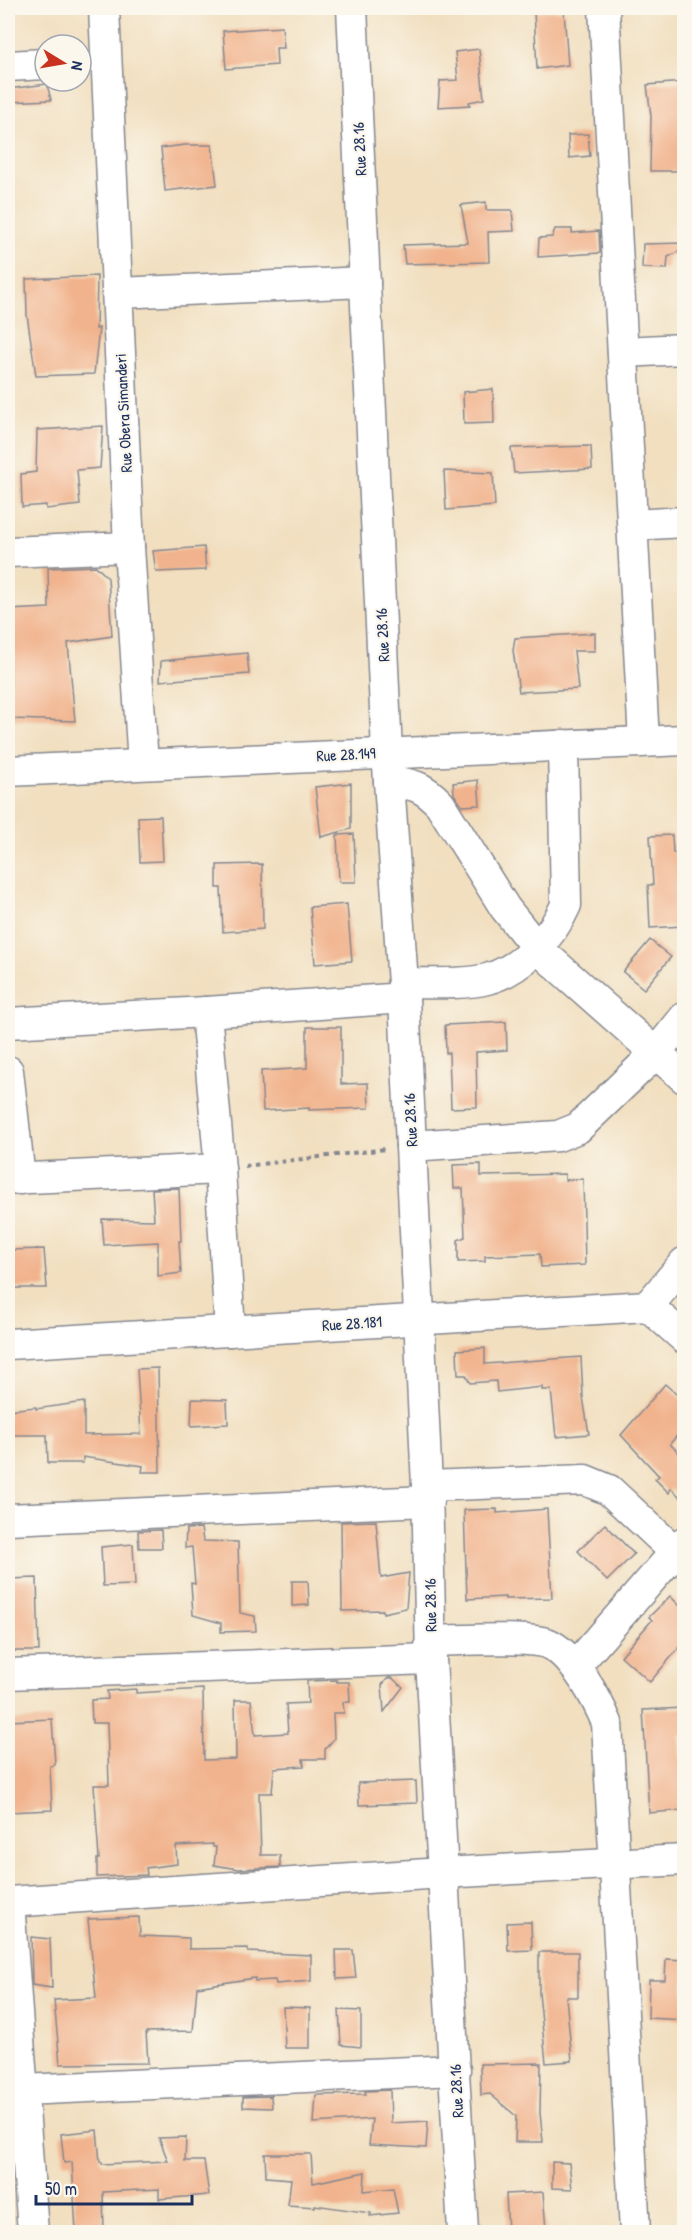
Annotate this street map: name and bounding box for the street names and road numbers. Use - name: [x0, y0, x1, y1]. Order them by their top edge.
- street label: Rue 28.16: [347, 122, 371, 176]
- street label: Rue Obera Simanderi: [109, 353, 137, 473]
- street label: Rue 28.16: [370, 608, 394, 662]
- street label: Rue 28.149: [316, 741, 376, 767]
- street label: Rue 28.16: [398, 1093, 422, 1147]
- street label: Rue 28.181: [321, 1310, 383, 1336]
- street label: Rue 28.16: [419, 1578, 441, 1632]
- street label: Rue 28.16: [444, 2064, 468, 2118]

